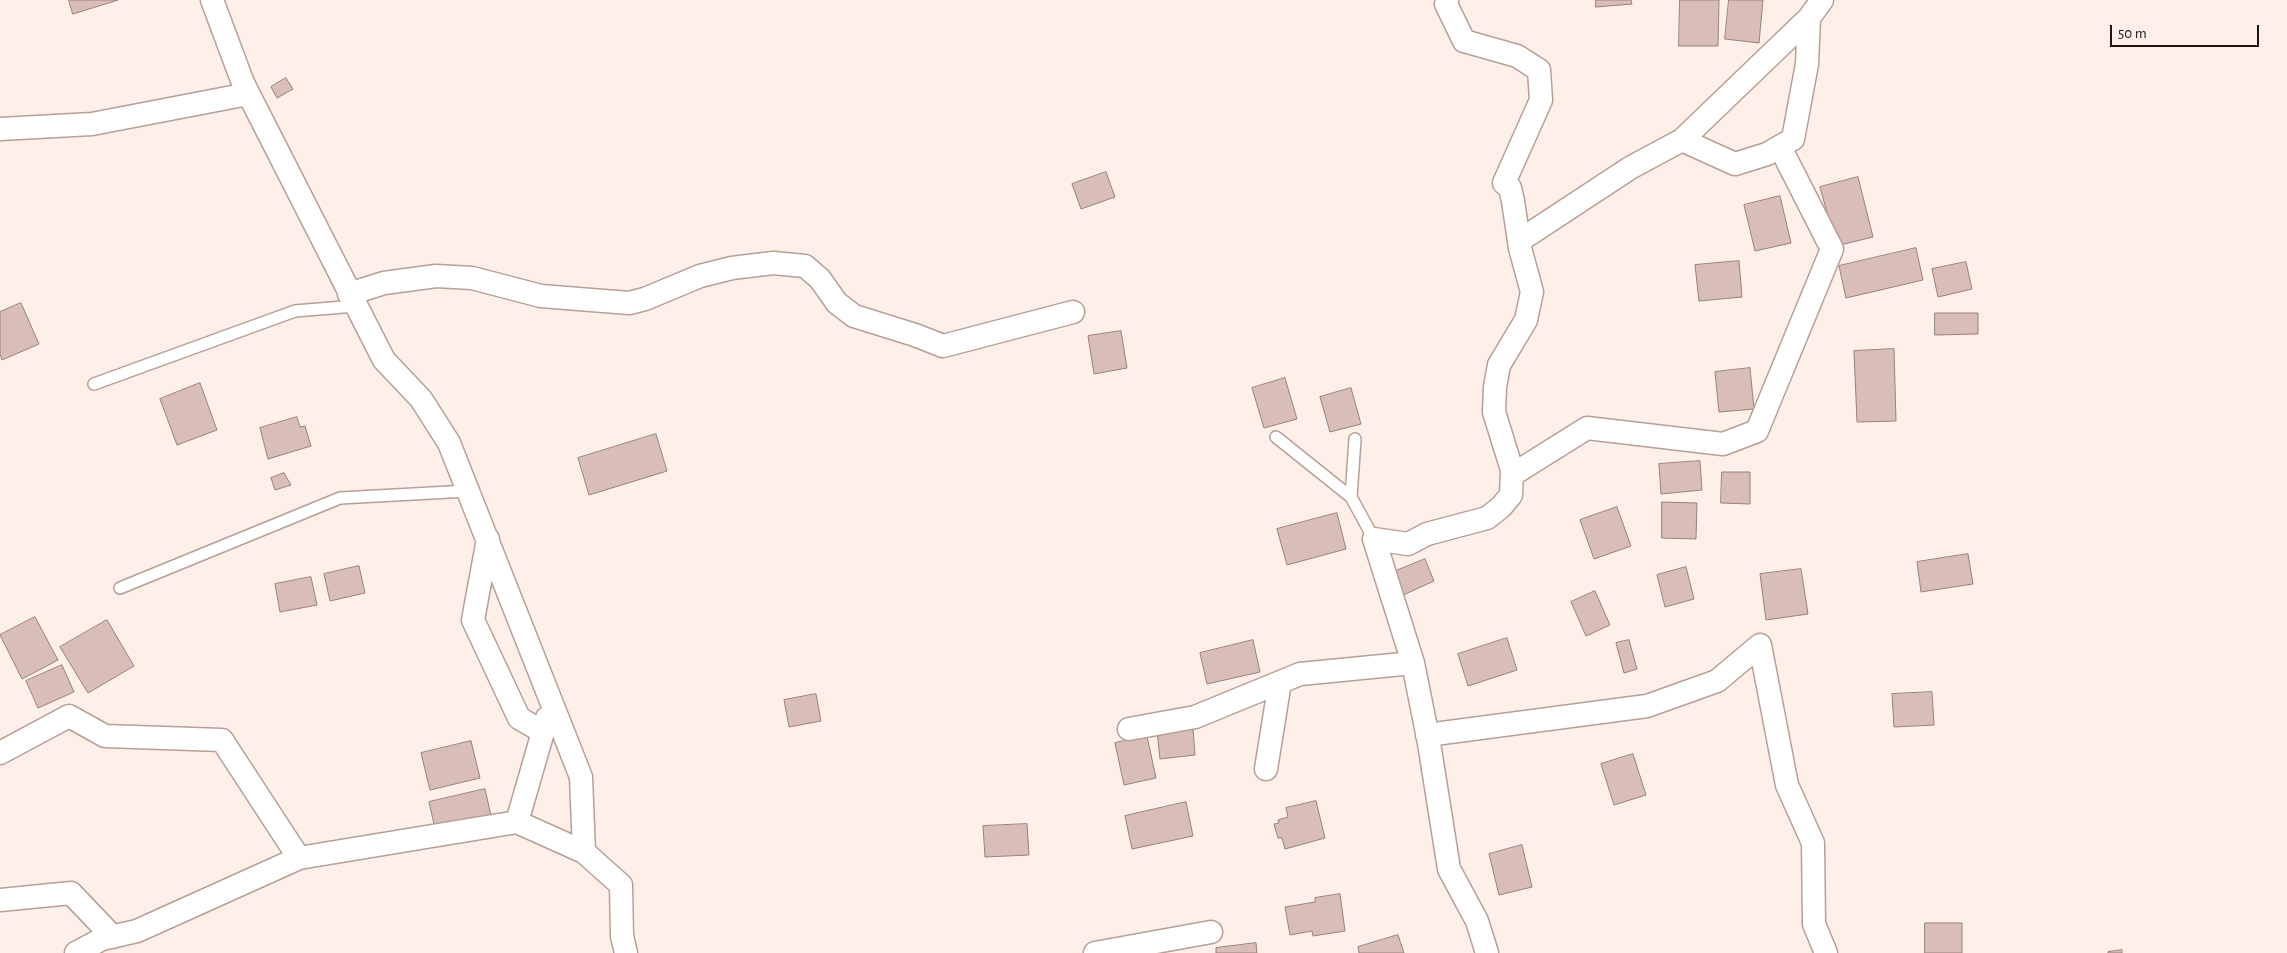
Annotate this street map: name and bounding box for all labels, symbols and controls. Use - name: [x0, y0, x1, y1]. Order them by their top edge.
- scale bar: [2112, 15, 2261, 47]
- text: 50 m: [2118, 26, 2147, 41]

